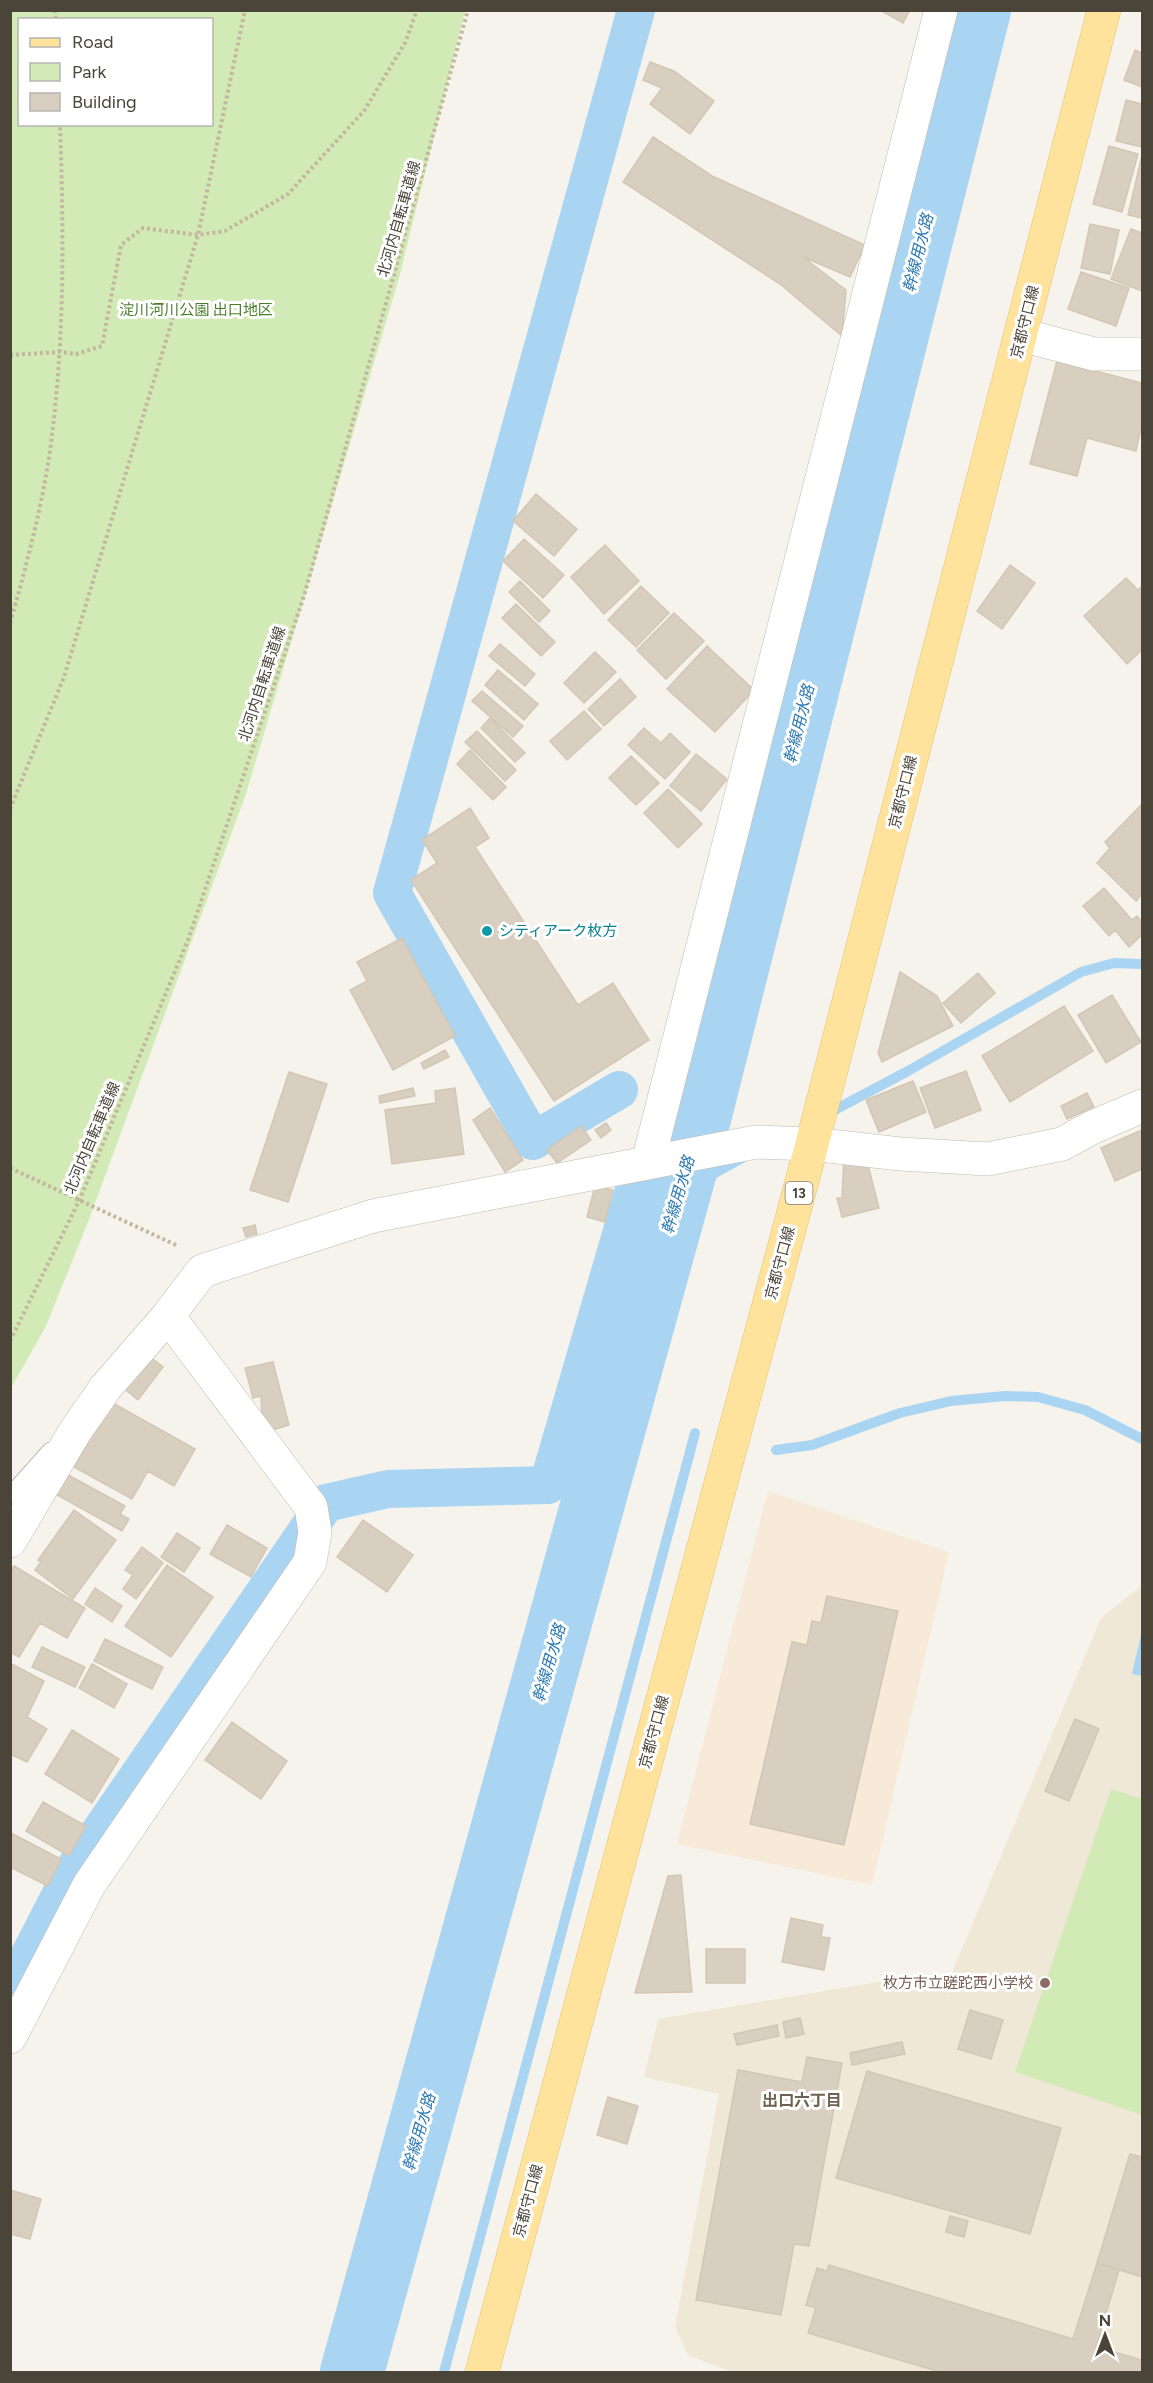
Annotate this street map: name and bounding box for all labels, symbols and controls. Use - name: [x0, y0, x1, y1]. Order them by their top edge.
- legend: [18, 18, 213, 126]
- text: Road: [72, 31, 113, 53]
- text: Park: [72, 61, 107, 83]
- text: Building: [72, 91, 137, 113]
- street label: 北河内自転車道線: [374, 159, 424, 279]
- water label: 幹線用水路: [899, 210, 937, 294]
- street label: 京都守口線: [1007, 283, 1043, 361]
- park label: 淀川河川公園 出口地区: [119, 301, 273, 319]
- street label: 北河内自転車道線: [235, 624, 289, 744]
- water label: 幹線用水路: [780, 681, 818, 765]
- street label: 京都守口線: [885, 753, 921, 831]
- place label: シティアーク枚方: [499, 922, 617, 940]
- marker: シティアーク枚方: [480, 924, 494, 938]
- street label: 北河内自転車道線: [60, 1079, 124, 1197]
- water label: 幹線用水路: [658, 1152, 699, 1236]
- road number: 13: [786, 1182, 812, 1204]
- street label: 京都守口線: [762, 1224, 798, 1302]
- water label: 幹線用水路: [529, 1620, 570, 1704]
- street label: 京都守口線: [636, 1693, 672, 1771]
- place label: 枚方市立蹉跎西小学校: [883, 1974, 1033, 1992]
- marker: 枚方市立蹉跎西小学校: [1038, 1976, 1052, 1990]
- water label: 幹線用水路: [399, 2089, 440, 2173]
- district label: 出口六丁目: [762, 2091, 842, 2110]
- street label: 京都守口線: [510, 2162, 546, 2240]
- north arrow: [1075, 2305, 1135, 2365]
- text: N: [1099, 2311, 1111, 2330]

